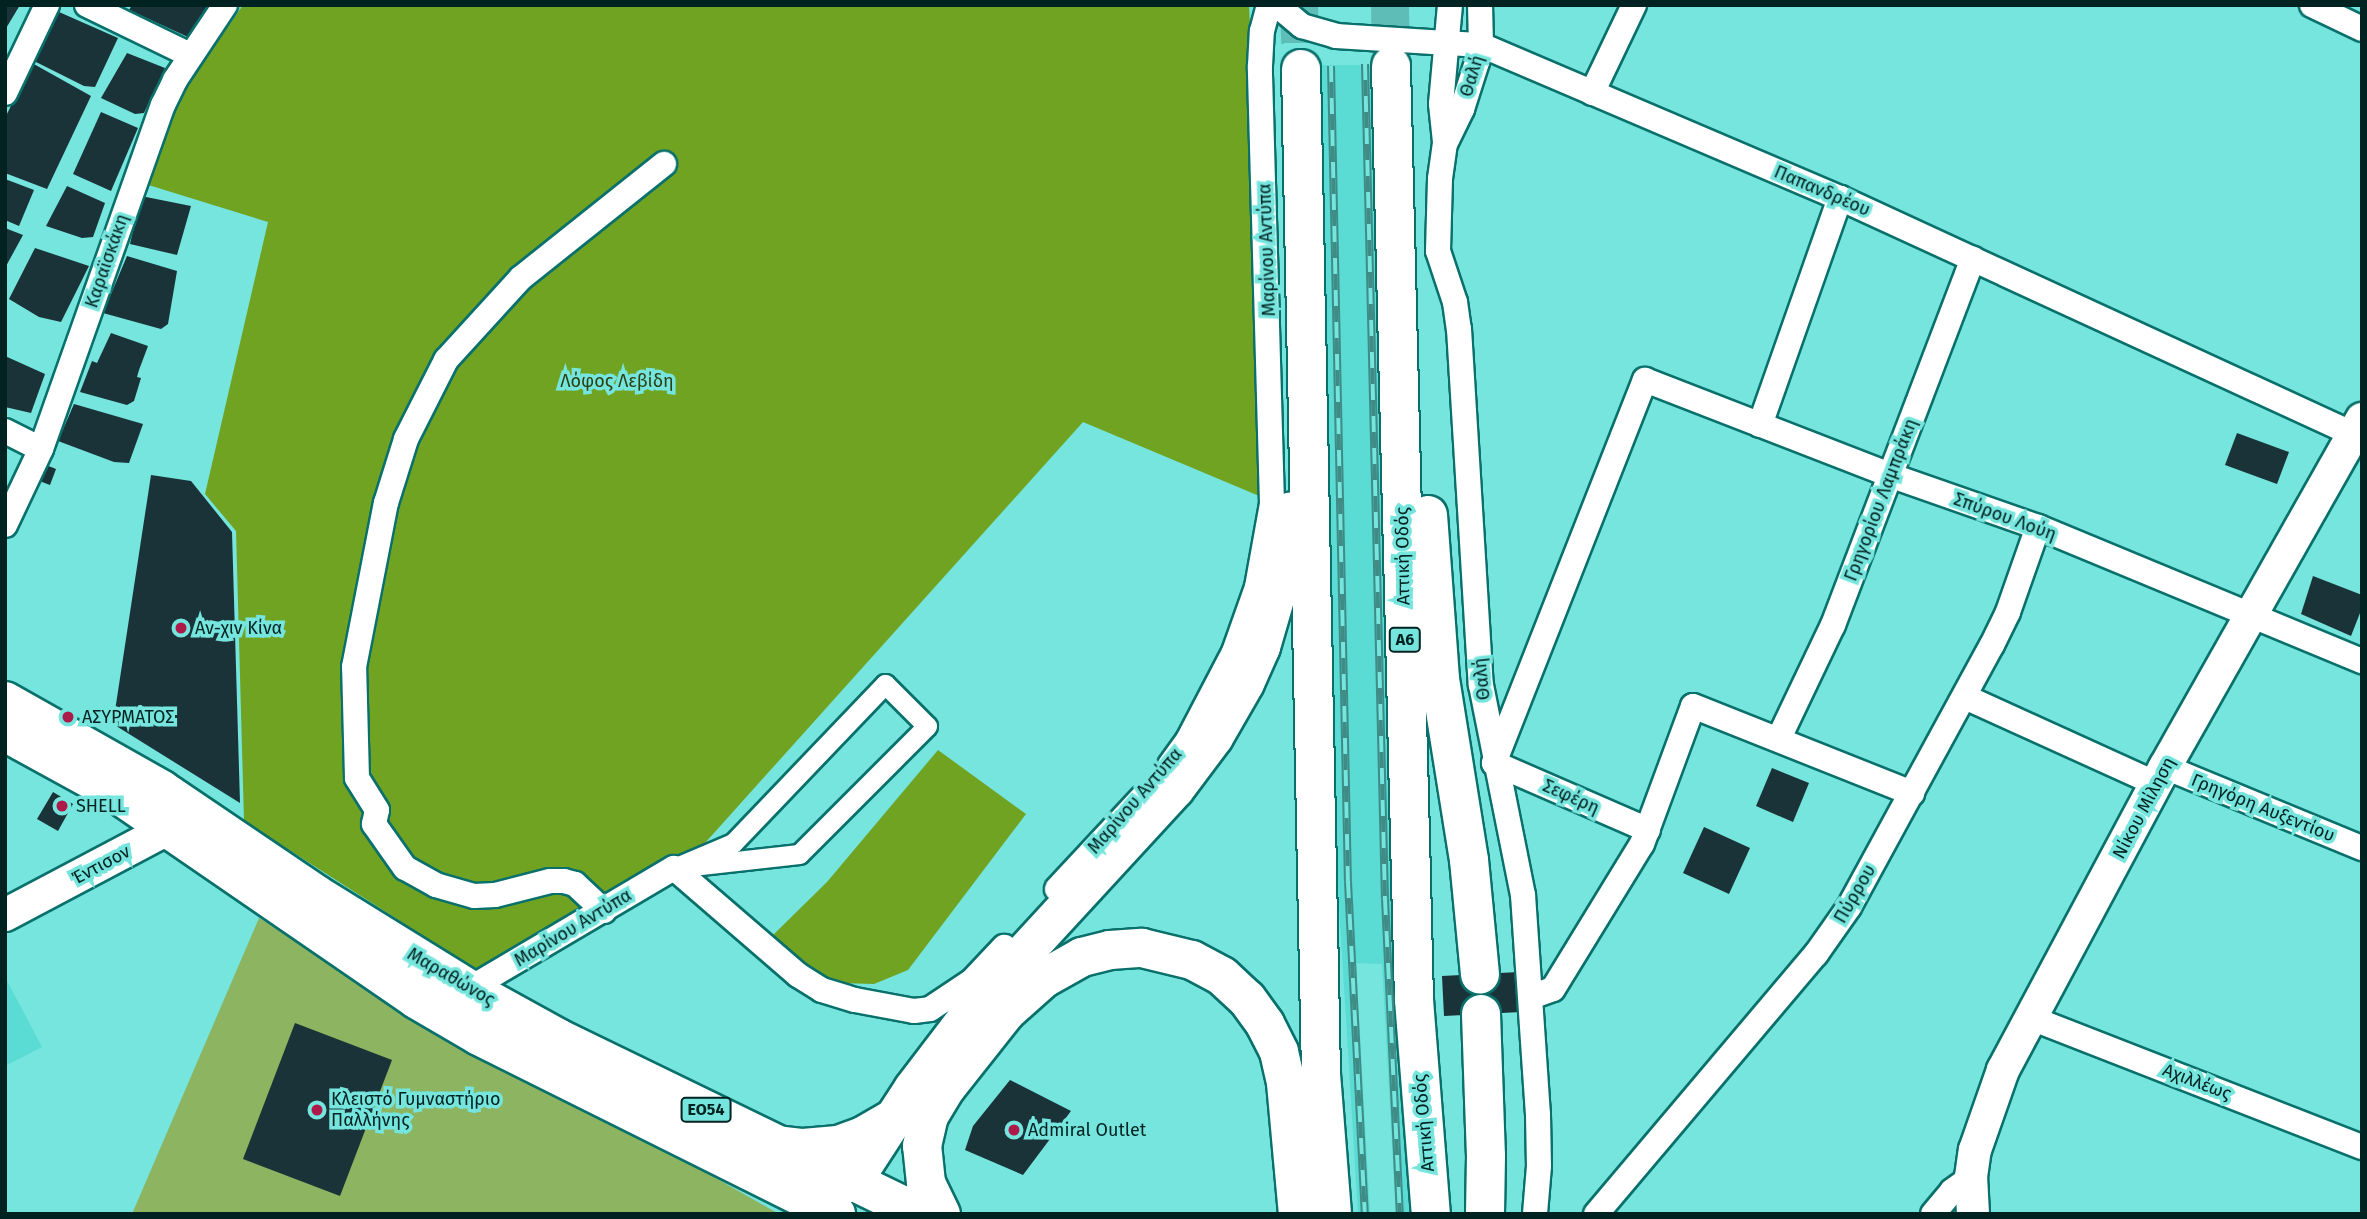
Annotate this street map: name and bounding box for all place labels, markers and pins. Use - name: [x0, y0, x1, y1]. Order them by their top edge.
- place label: Αν-χιν Κίνα: [195, 617, 282, 639]
- marker: Αν-χιν Κίνα: [173, 620, 189, 636]
- place label: ΑΣΥΡΜΑΤΟΣ: [82, 706, 174, 728]
- marker: ΑΣΥΡΜΑΤΟΣ: [60, 709, 76, 725]
- place label: SHELL: [76, 795, 126, 817]
- marker: SHELL: [54, 798, 70, 814]
- place label: Κλειστό Γυμναστήριο Παλλήνης: [331, 1089, 500, 1132]
- marker: Κλειστό Γυμναστήριο Παλλήνης: [309, 1102, 325, 1118]
- place label: Admiral Outlet: [1028, 1119, 1146, 1141]
- marker: Admiral Outlet: [1006, 1122, 1022, 1138]

